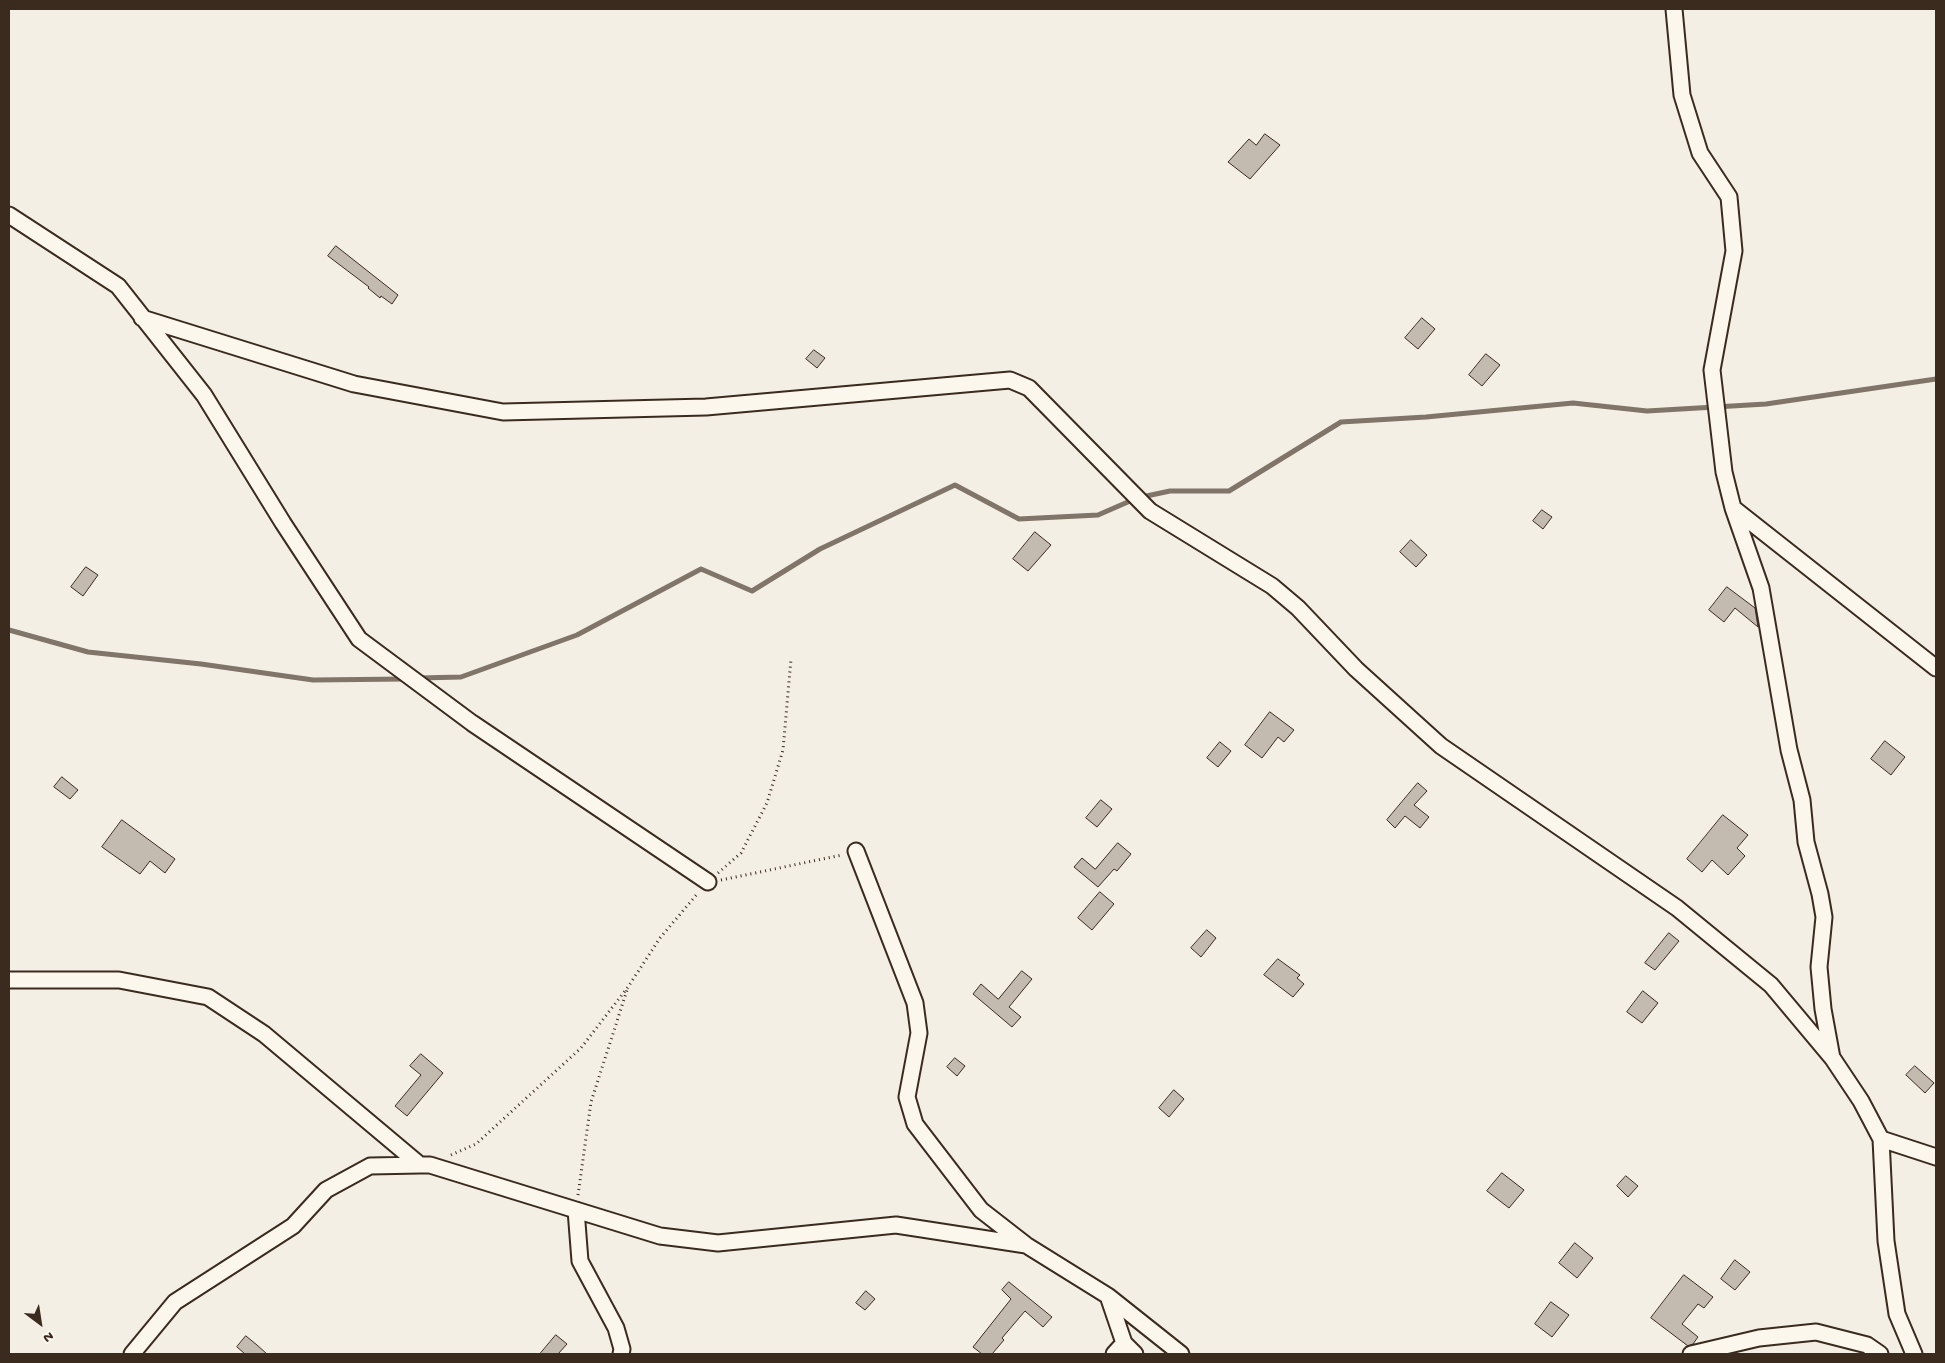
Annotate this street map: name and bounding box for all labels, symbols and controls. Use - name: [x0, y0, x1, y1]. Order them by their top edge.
- north arrow: [15, 1298, 65, 1348]
- text: N: [40, 1327, 56, 1346]

